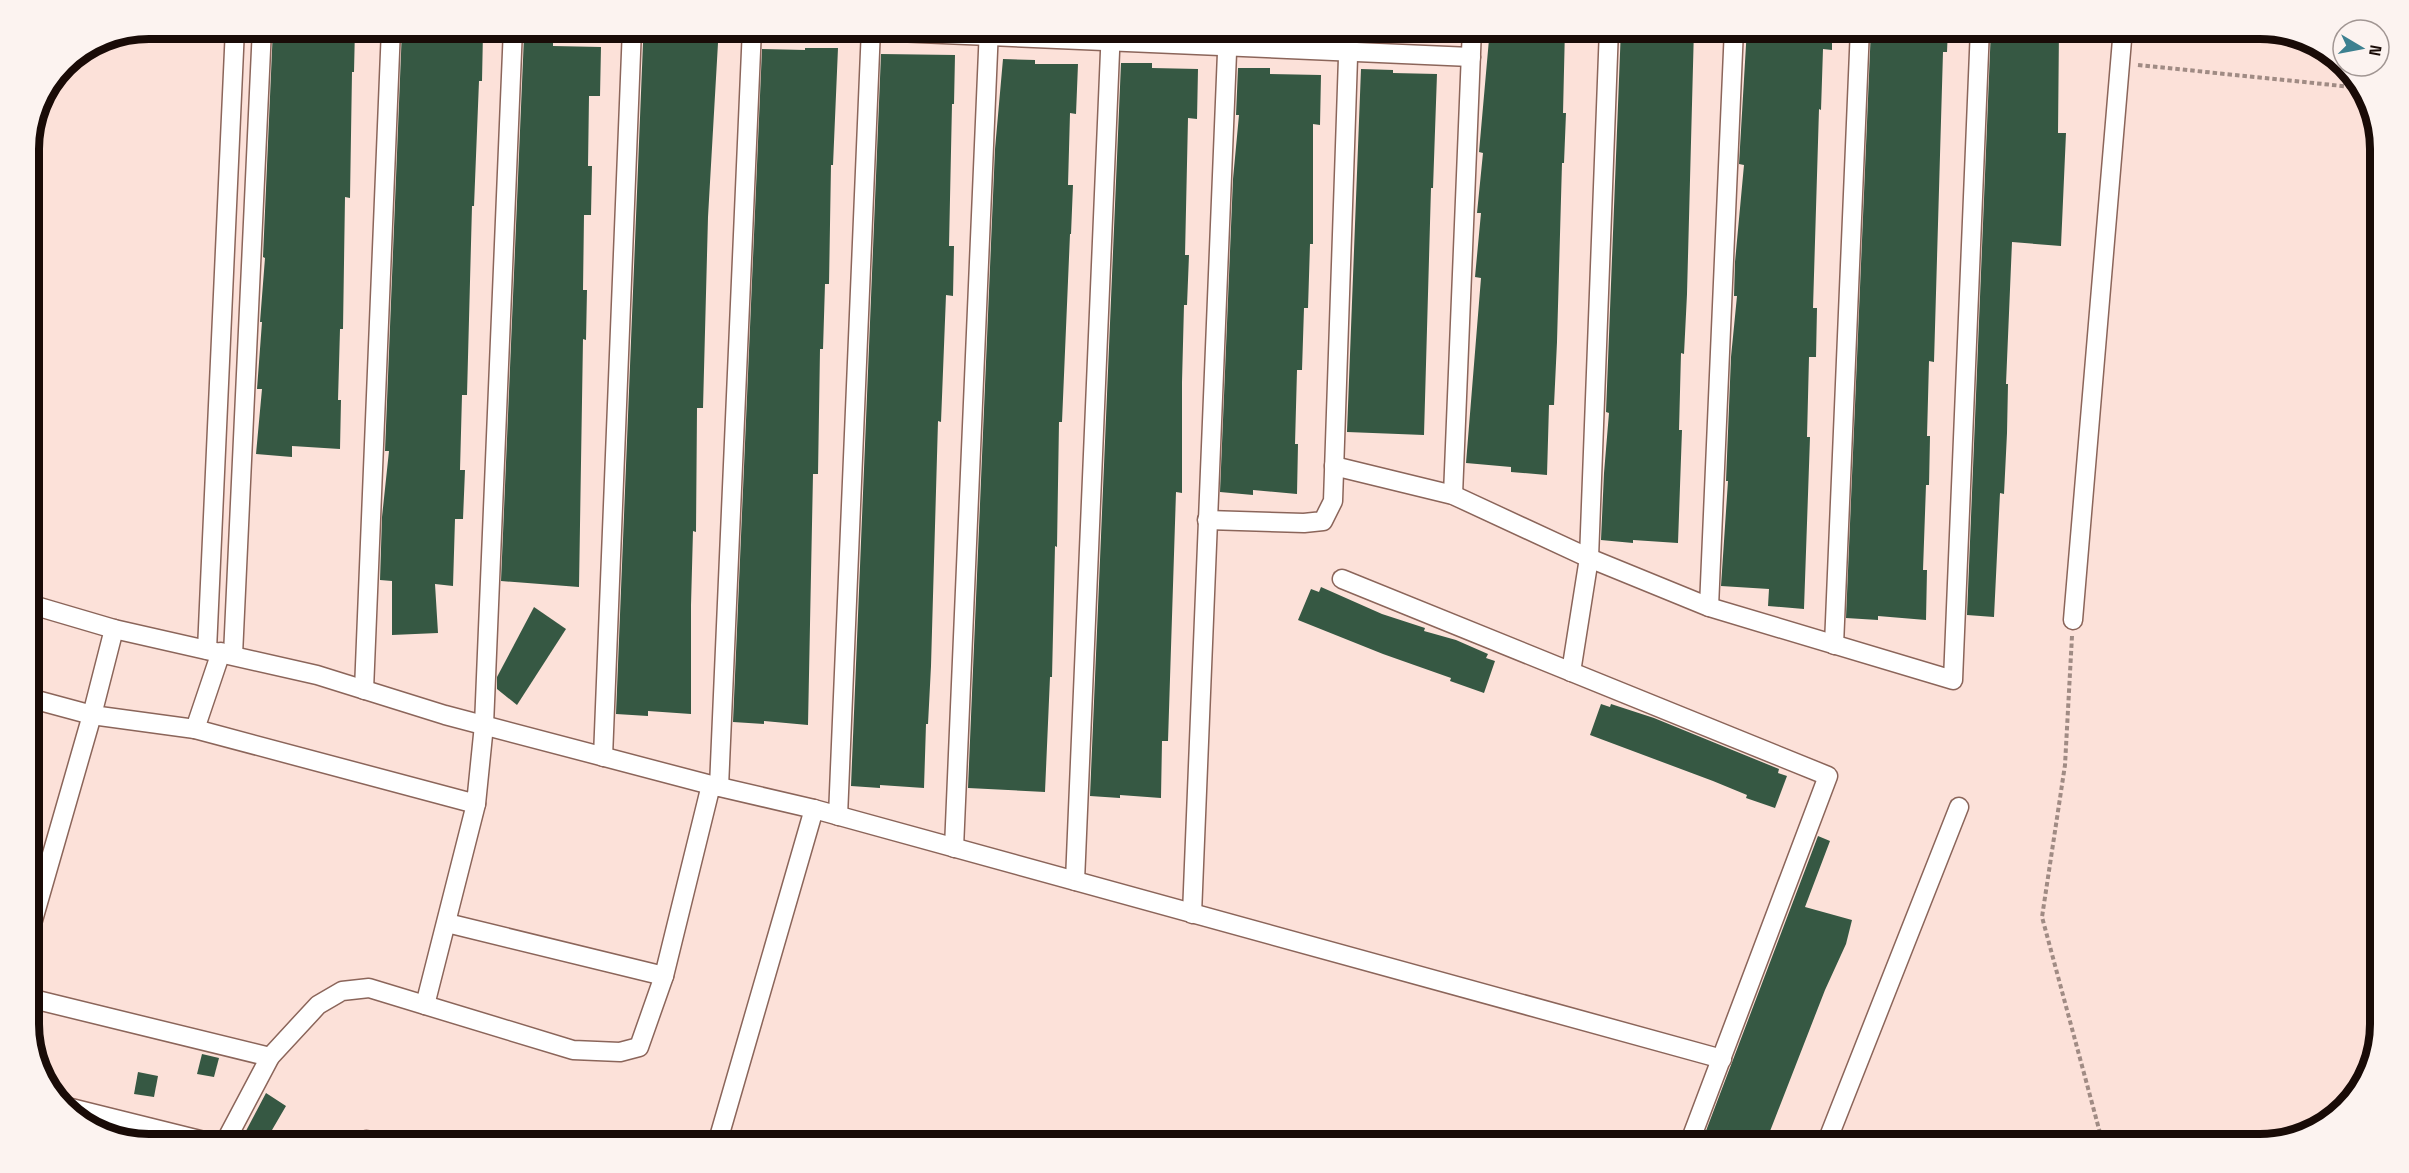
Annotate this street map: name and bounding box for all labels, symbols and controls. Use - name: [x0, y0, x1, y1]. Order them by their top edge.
- north arrow: [2331, 18, 2391, 78]
- text: N: [2364, 43, 2387, 58]

